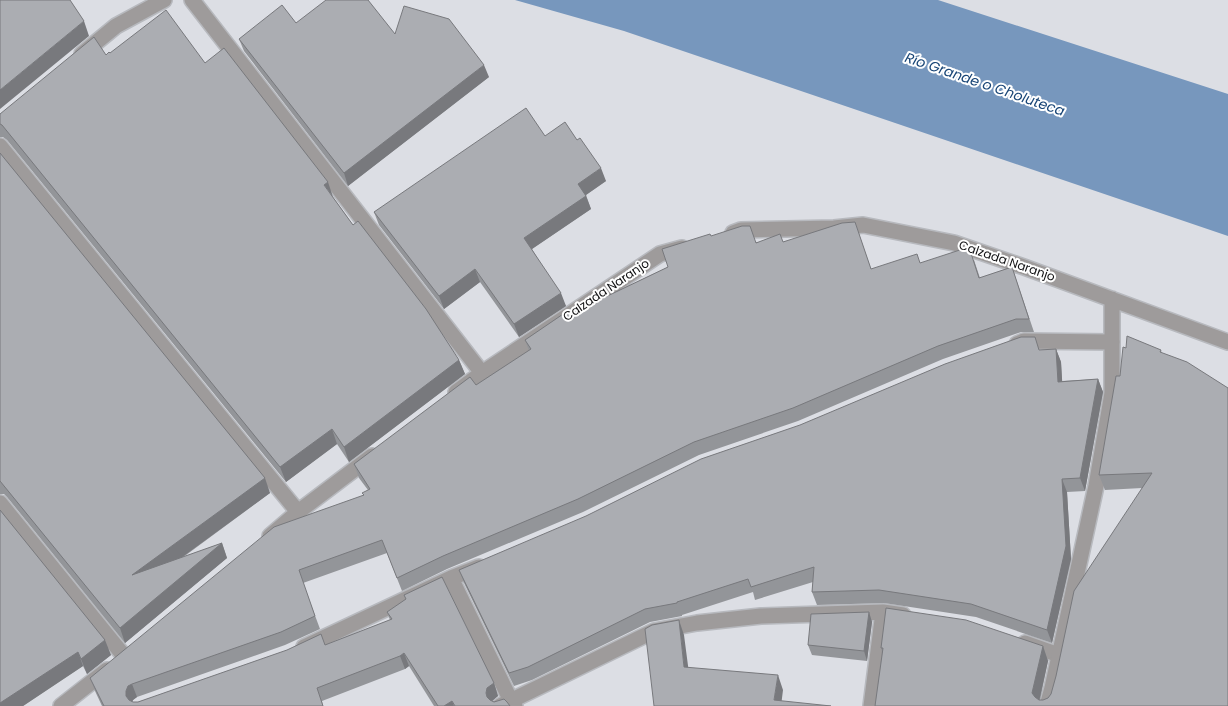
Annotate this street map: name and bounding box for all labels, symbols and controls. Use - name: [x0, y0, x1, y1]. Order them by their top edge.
- water label: Río Grande o Choluteca: [902, 47, 1068, 121]
- street label: Calzada Naranjo: [957, 236, 1058, 285]
- street label: Calzada Naranjo: [559, 254, 653, 325]

